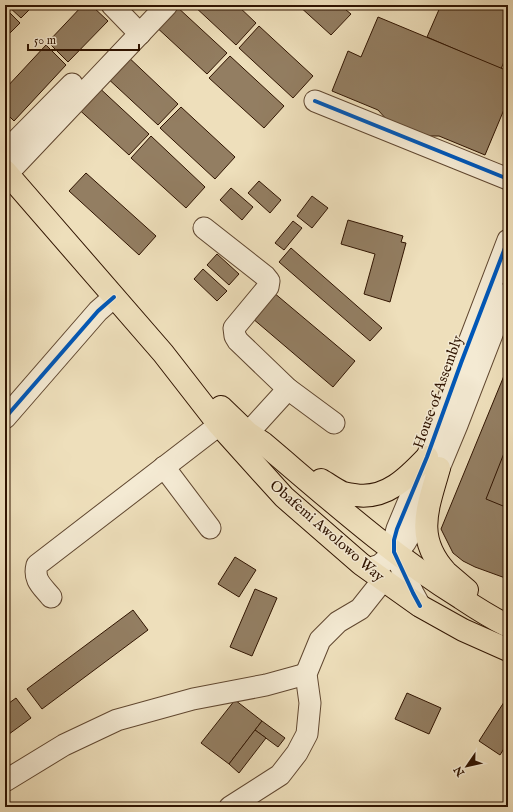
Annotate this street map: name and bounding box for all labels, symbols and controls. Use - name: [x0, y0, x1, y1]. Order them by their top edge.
- scale bar: [28, 26, 139, 52]
- text: 50 m: [34, 33, 56, 48]
- street label: House of Assembly: [409, 332, 467, 451]
- street label: Obafemi Awolowo Way: [266, 476, 389, 586]
- north arrow: [447, 746, 487, 786]
- text: N: [451, 763, 469, 780]

